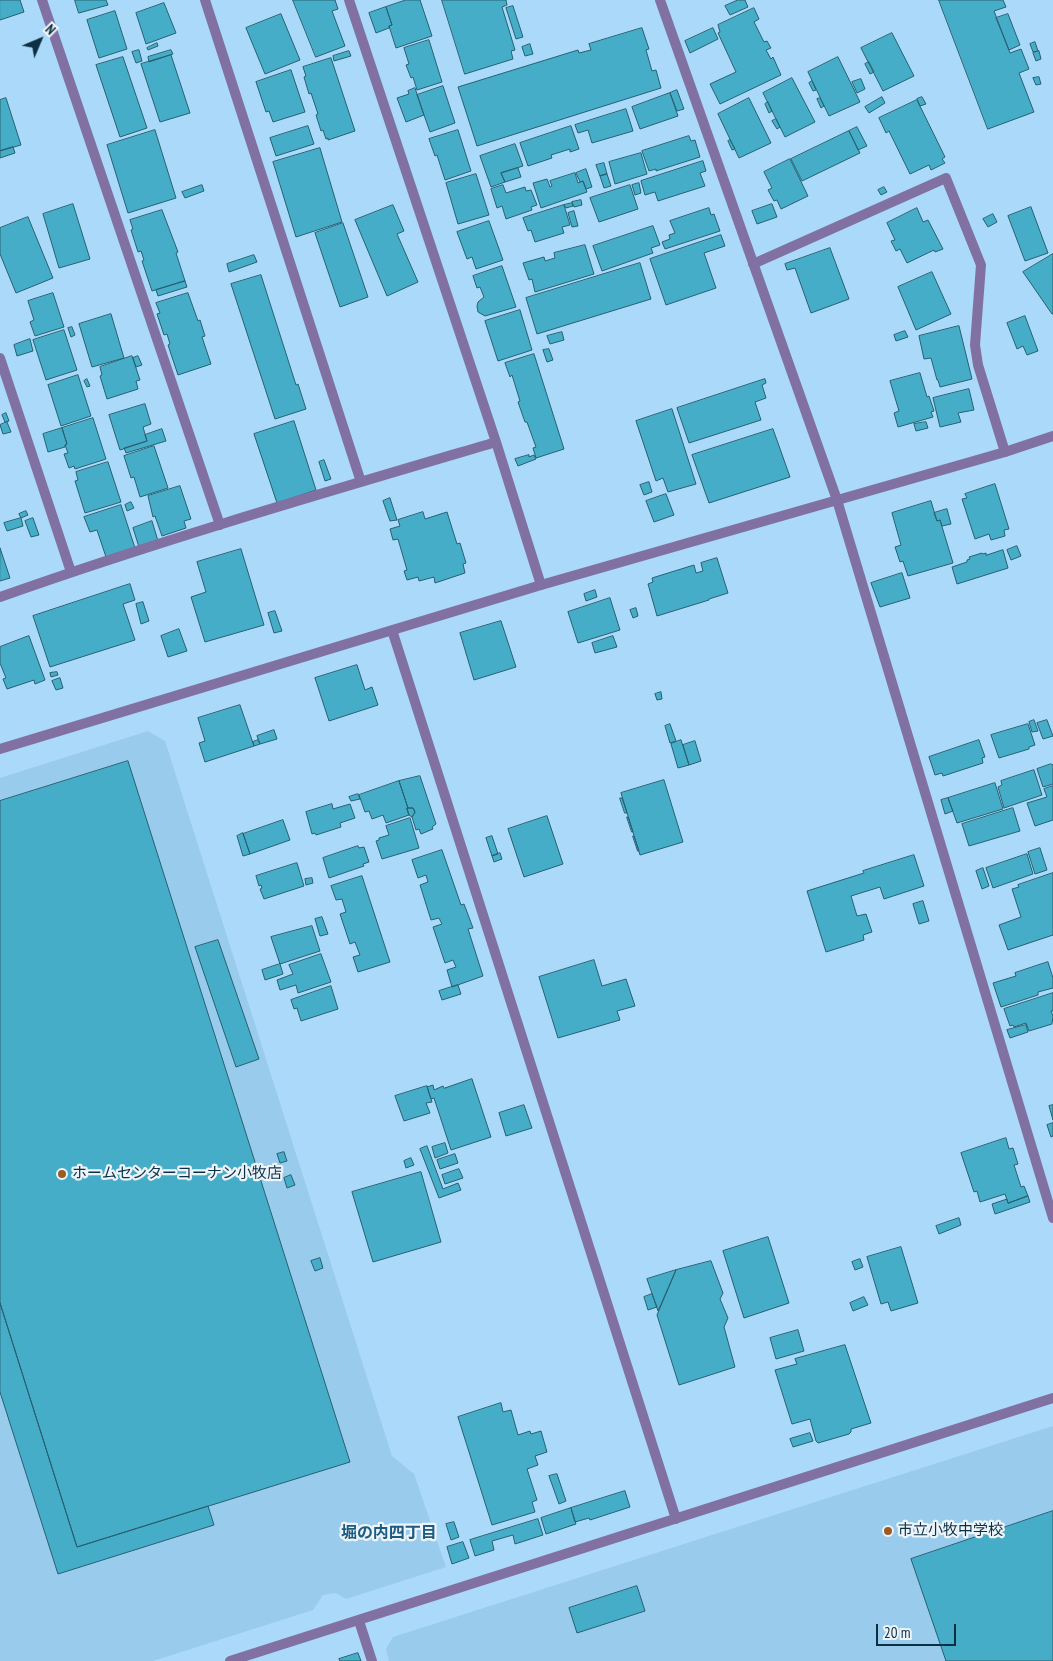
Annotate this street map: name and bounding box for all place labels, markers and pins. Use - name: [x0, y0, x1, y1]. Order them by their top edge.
- place label: ホームセンターコーナン小牧店: [72, 1165, 282, 1183]
- marker: ホームセンターコーナン小牧店: [56, 1168, 68, 1180]
- place label: 市立小牧中学校: [898, 1522, 1003, 1540]
- marker: 市立小牧中学校: [882, 1525, 894, 1537]

